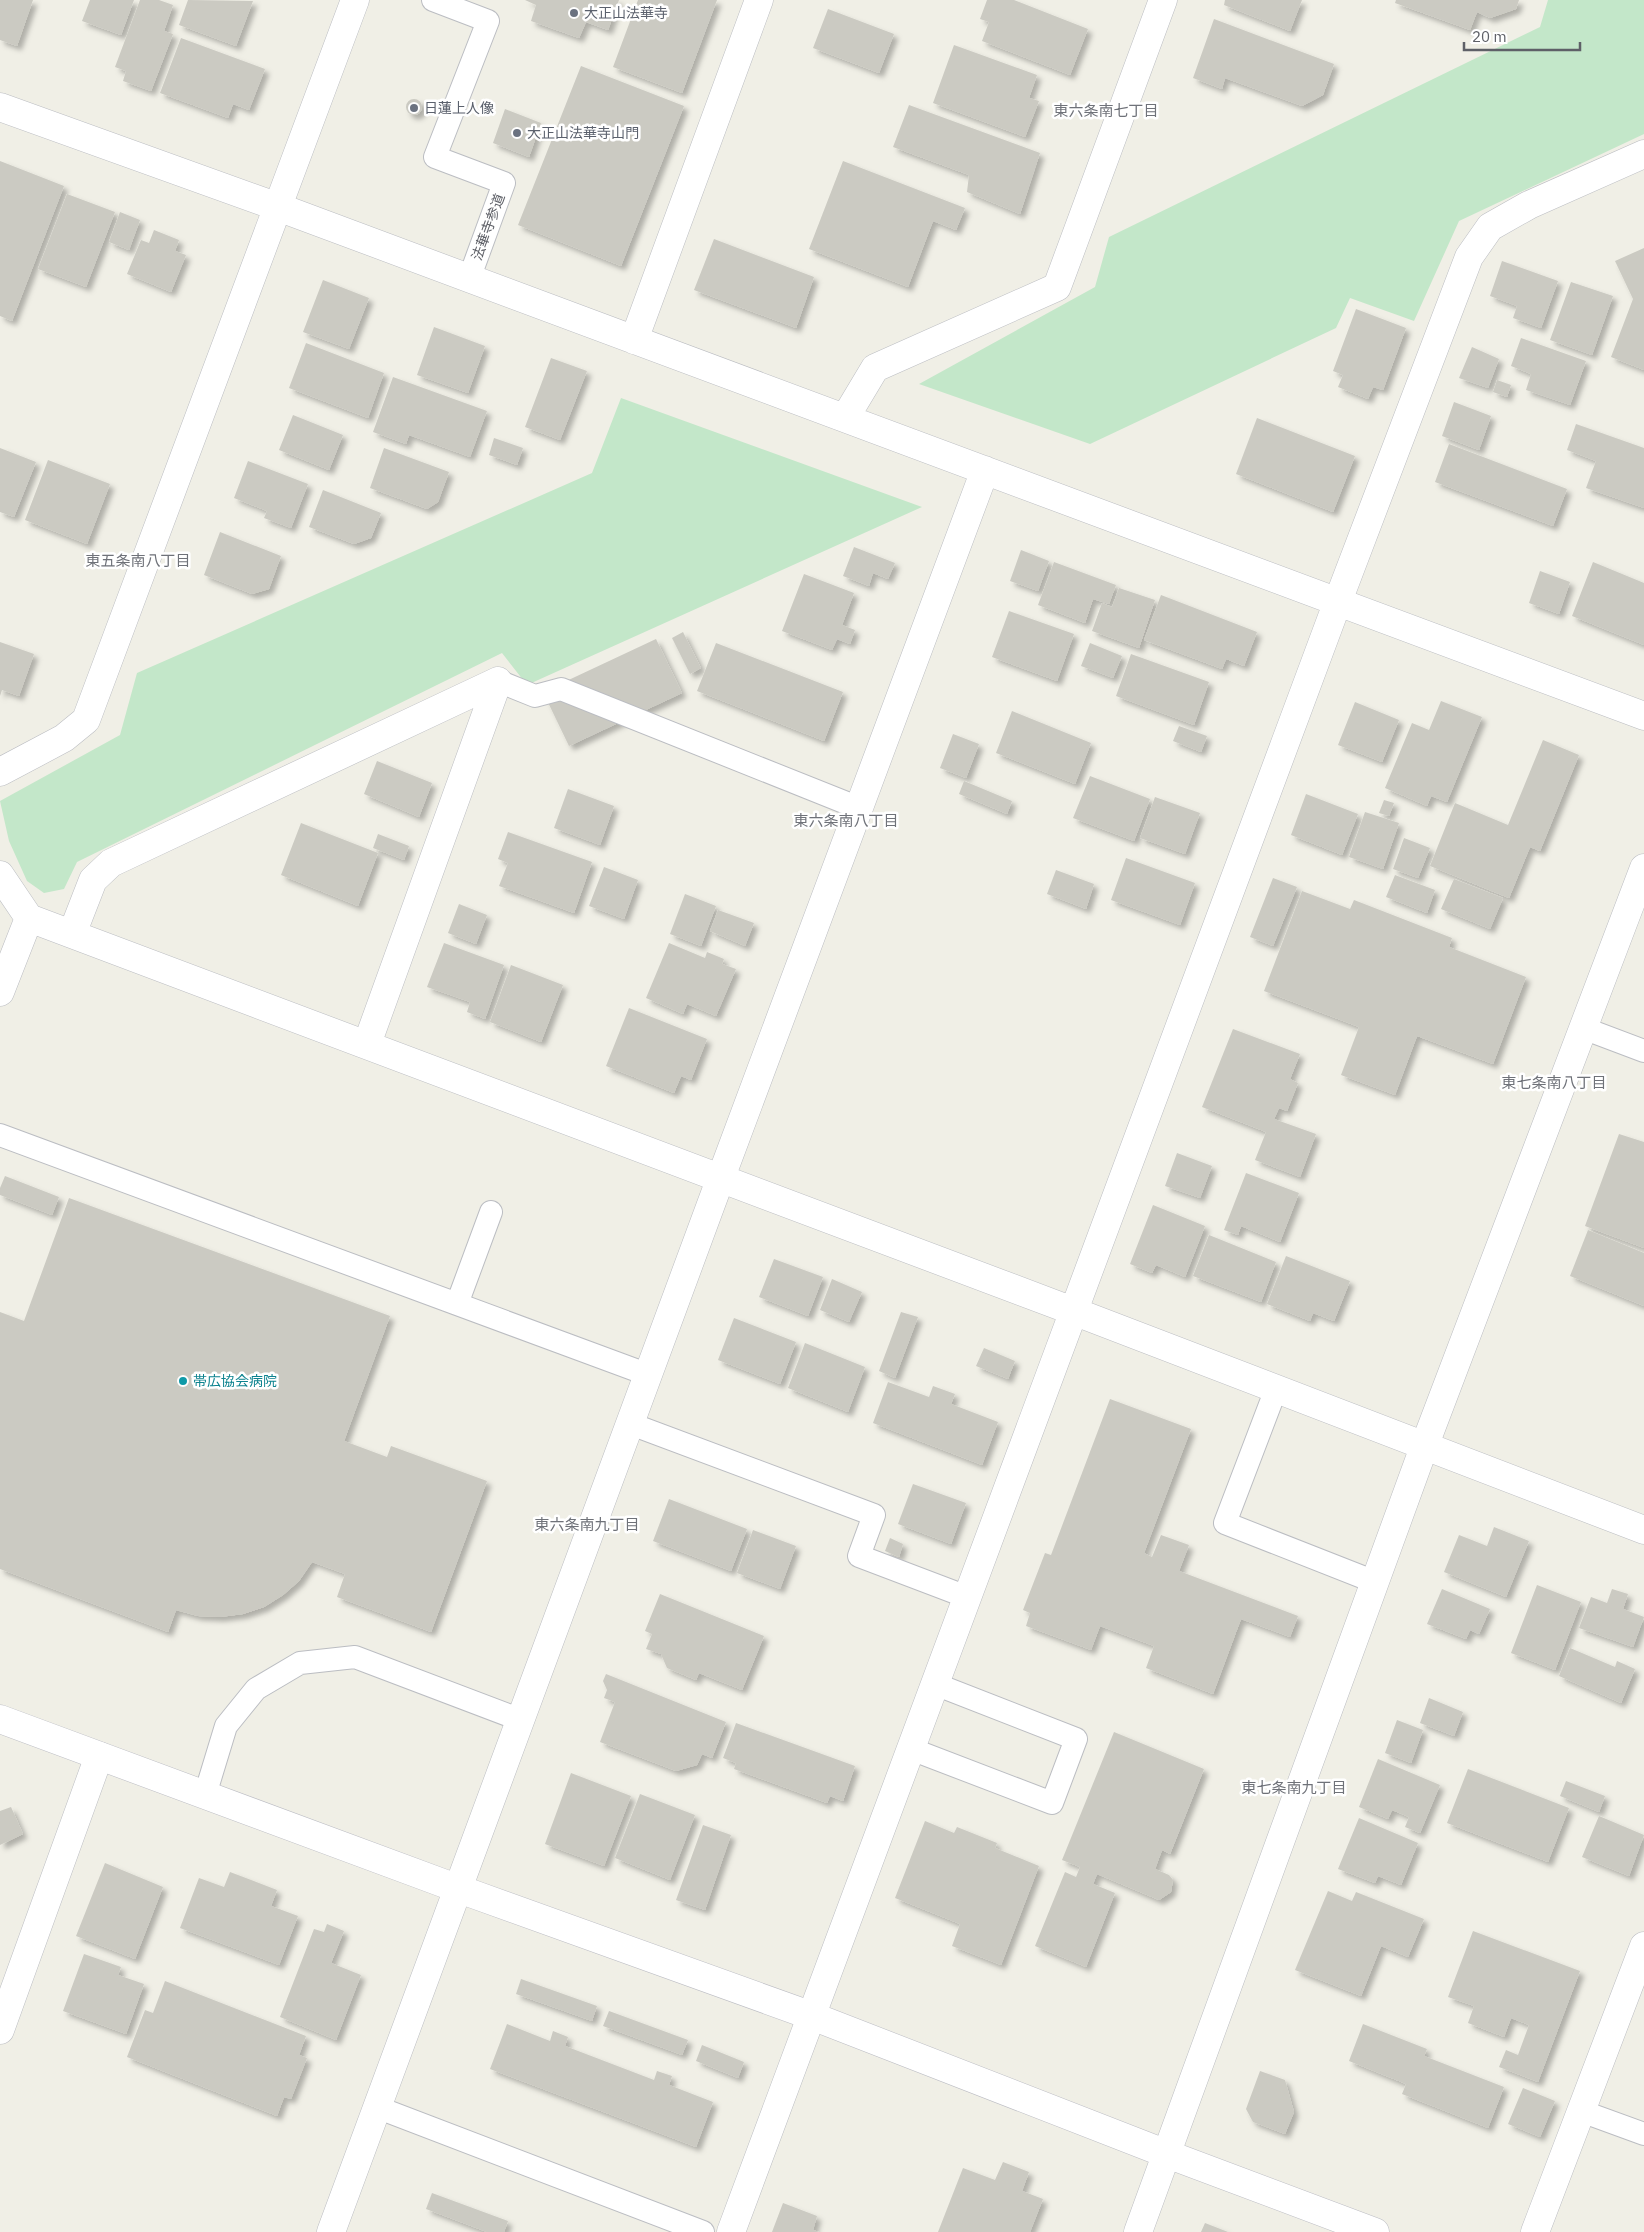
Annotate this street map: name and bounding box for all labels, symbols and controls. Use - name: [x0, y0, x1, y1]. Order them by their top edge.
- place label: 大正山法華寺: [584, 4, 668, 22]
- marker: 大正山法華寺: [568, 7, 580, 19]
- scale bar: [1464, 20, 1580, 52]
- text: 20 m: [1472, 27, 1507, 46]
- place label: 日蓮上人像: [424, 99, 494, 117]
- district label: 東六条南七丁目: [1053, 101, 1159, 120]
- marker: 日蓮上人像: [408, 102, 420, 114]
- place label: 大正山法華寺山門: [527, 124, 639, 142]
- marker: 大正山法華寺山門: [511, 127, 523, 139]
- street label: 法華寺参道: [468, 191, 508, 263]
- district label: 東五条南八丁目: [85, 551, 191, 570]
- district label: 東六条南八丁目: [793, 811, 899, 830]
- district label: 東七条南八丁目: [1501, 1073, 1607, 1092]
- place label: 帯広協会病院: [193, 1372, 277, 1390]
- marker: 帯広協会病院: [177, 1375, 189, 1387]
- district label: 東六条南九丁目: [534, 1515, 640, 1534]
- district label: 東七条南九丁目: [1241, 1778, 1347, 1797]

